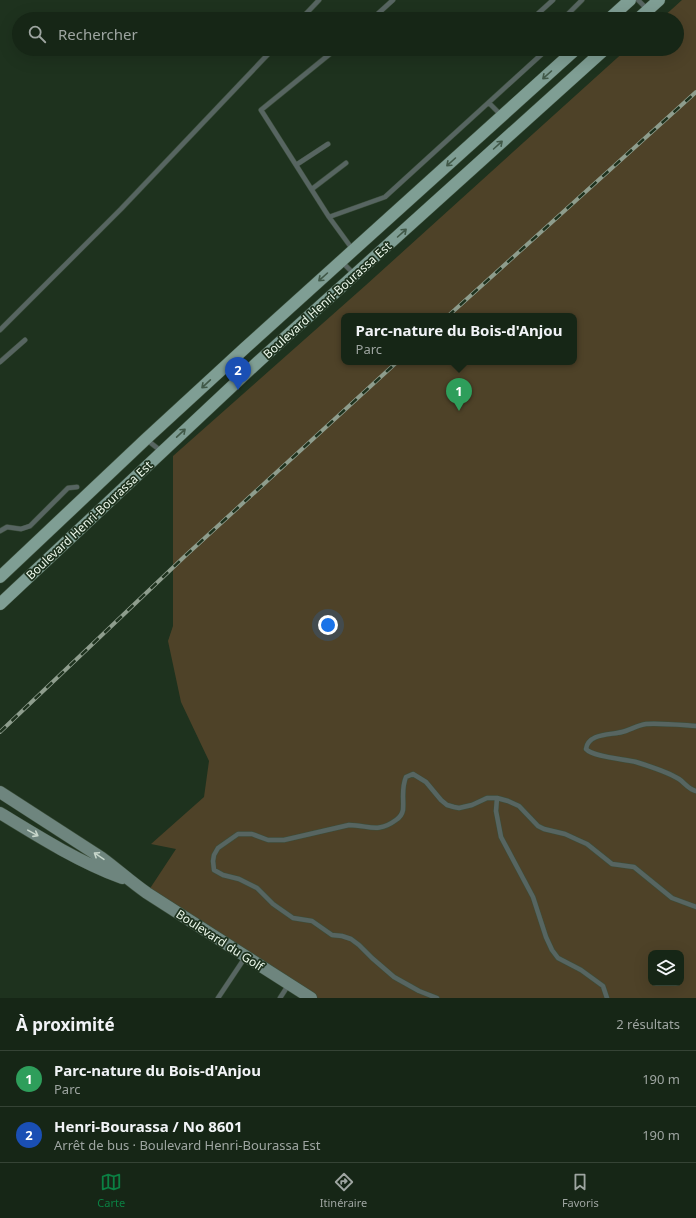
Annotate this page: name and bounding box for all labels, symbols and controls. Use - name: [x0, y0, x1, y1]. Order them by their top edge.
- search box: [12, 12, 684, 56]
- icon: search: [26, 23, 48, 45]
- text: Rechercher: [58, 24, 138, 44]
- one-way arrow: [542, 70, 552, 80]
- one-way arrow: [493, 141, 504, 150]
- one-way arrow: [446, 157, 456, 166]
- one-way arrow: [397, 228, 407, 237]
- street label: Boulevard Henri-Bourassa Est: [259, 237, 395, 362]
- one-way arrow: [318, 273, 328, 282]
- popup: [341, 313, 577, 365]
- text: Parc-nature du Bois-d'Anjou: [356, 320, 562, 340]
- text: Parc: [356, 340, 382, 358]
- pin: 2: [225, 357, 251, 390]
- pin: 1: [446, 378, 472, 411]
- one-way arrow: [201, 379, 211, 388]
- one-way arrow: [176, 428, 186, 438]
- street label: Boulevard Henri-Bourassa Est: [22, 456, 156, 583]
- your location: [318, 615, 338, 635]
- one-way arrow: [27, 830, 39, 838]
- one-way arrow: [94, 852, 105, 860]
- street label: Boulevard du Golf: [173, 905, 268, 975]
- map controls: [648, 950, 684, 986]
- button: layers: [648, 950, 684, 986]
- text: À proximité: [16, 1013, 115, 1036]
- text: 2 résultats: [616, 1015, 680, 1033]
- text: Parc-nature du Bois-d'Anjou: [54, 1060, 261, 1080]
- text: 1: [25, 1070, 33, 1088]
- text: 190 m: [642, 1070, 680, 1088]
- text: Parc: [54, 1080, 81, 1098]
- text: Henri-Bourassa / No 8601: [54, 1116, 243, 1136]
- text: 2: [25, 1126, 33, 1144]
- text: 190 m: [642, 1126, 680, 1144]
- text: Arrêt de bus · Boulevard Henri-Bourassa Est: [54, 1136, 321, 1154]
- tab: Carte: [97, 1171, 125, 1210]
- tab: Itinéraire: [320, 1171, 367, 1210]
- tab: Favoris: [562, 1171, 599, 1210]

